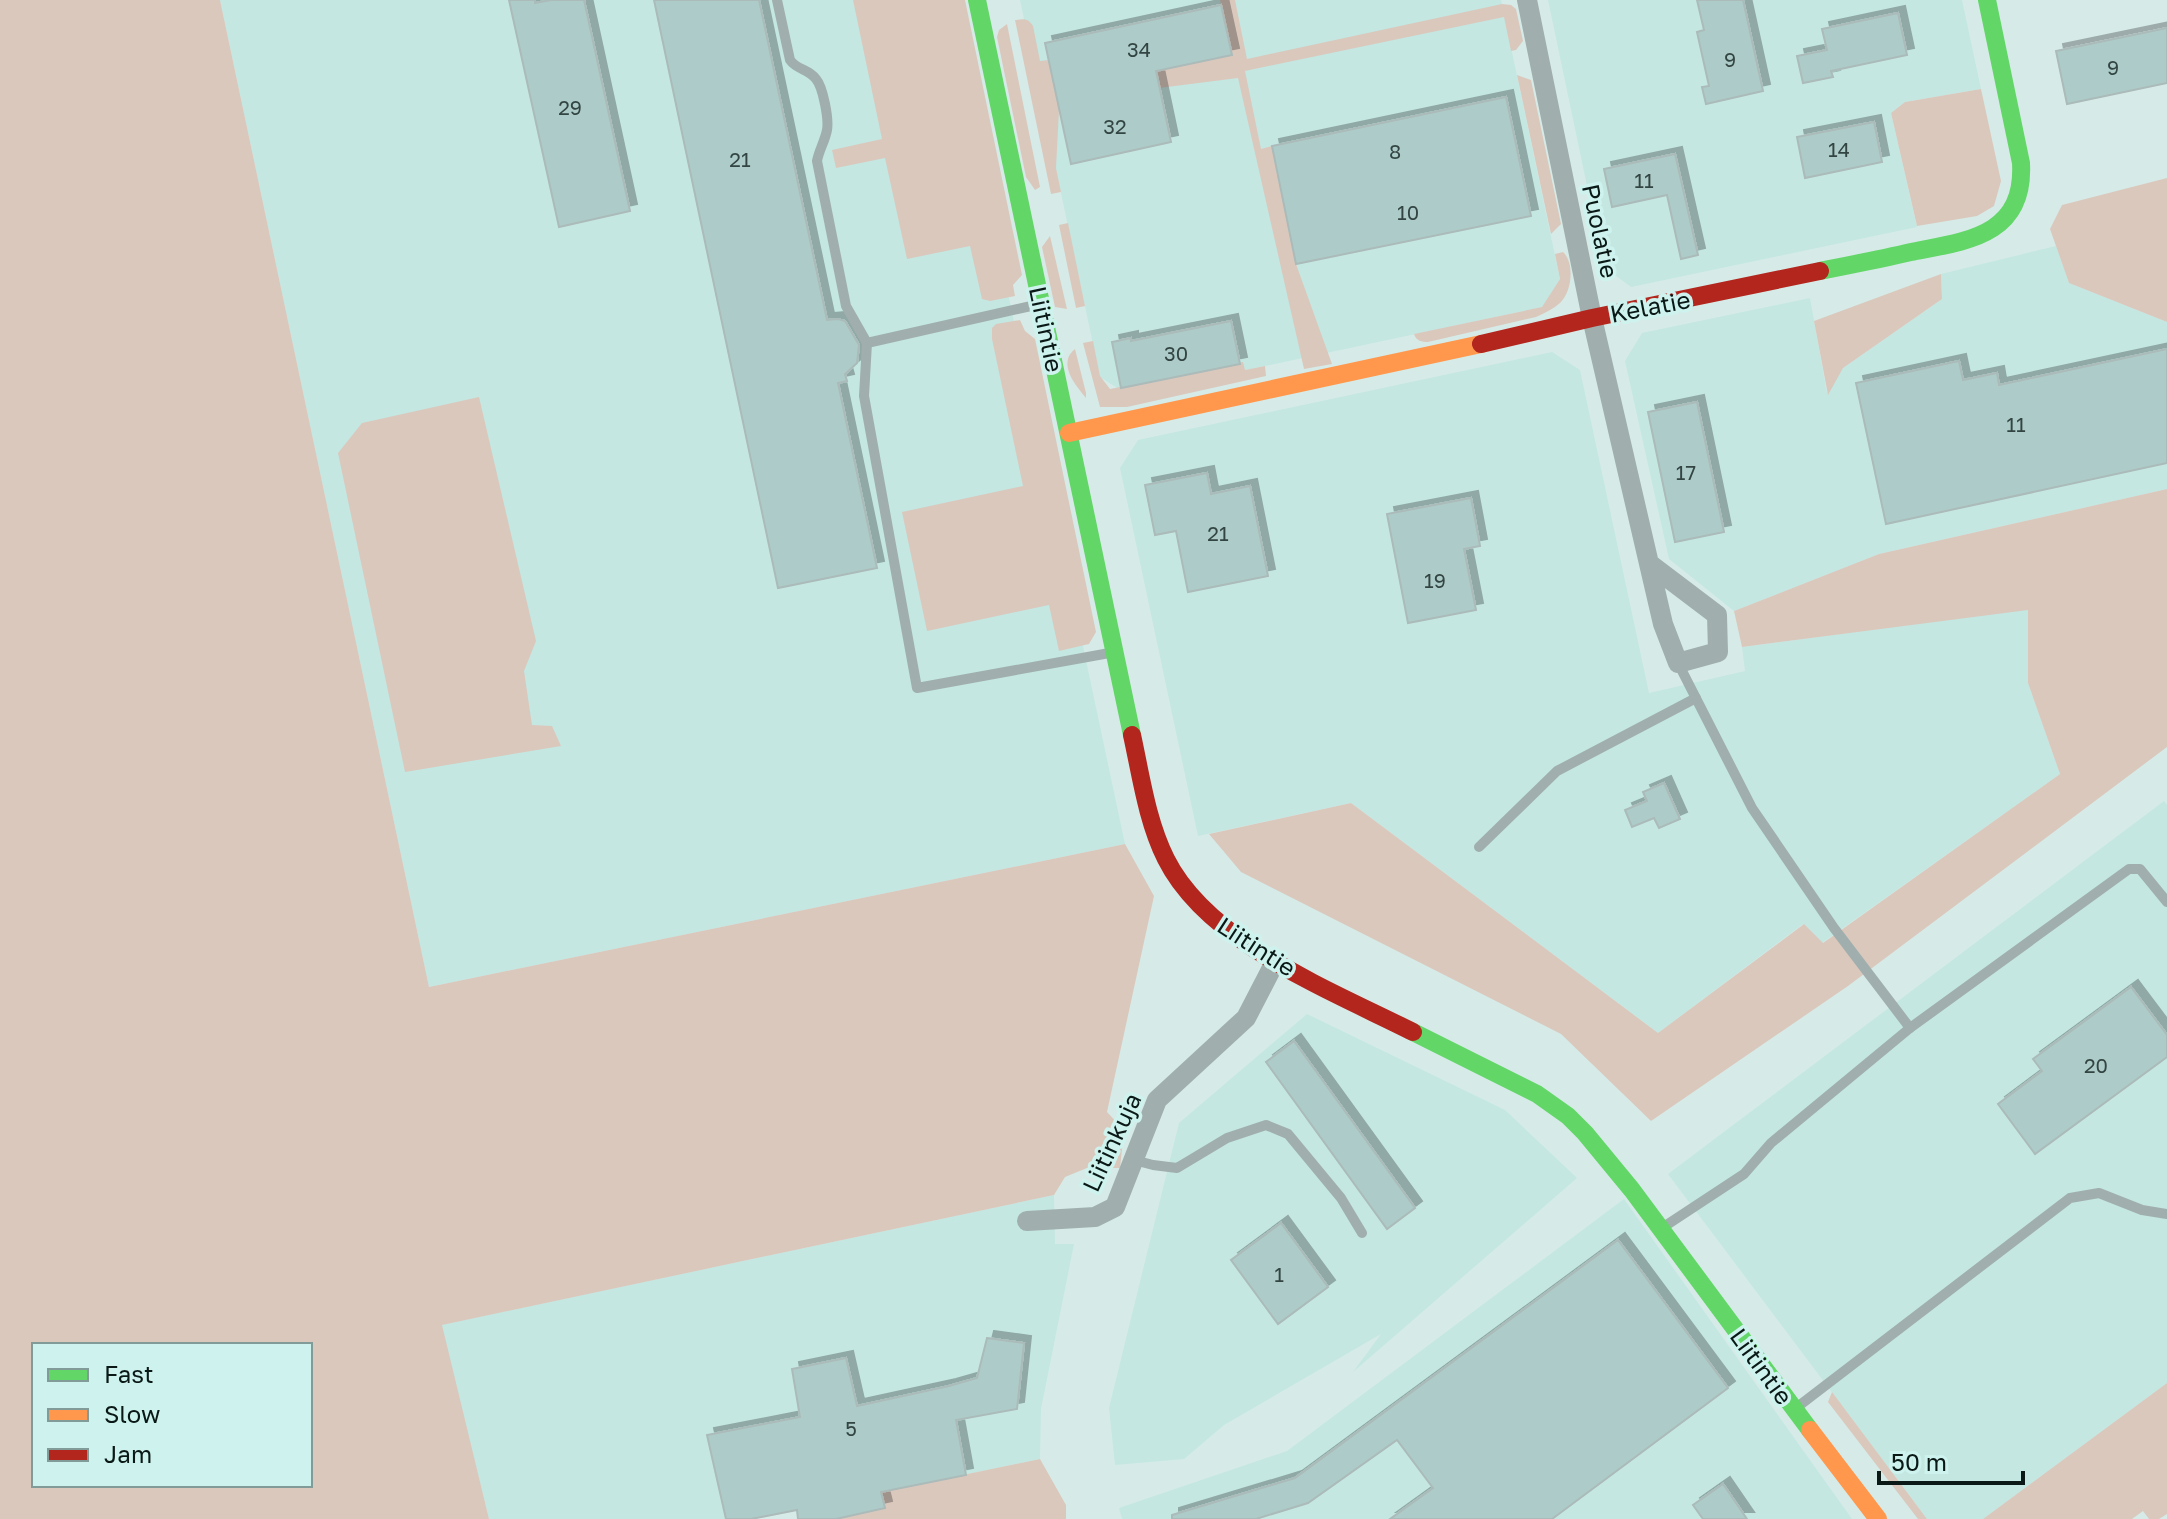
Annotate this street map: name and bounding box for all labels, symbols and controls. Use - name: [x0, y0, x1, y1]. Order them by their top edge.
- house number: 34: [1127, 37, 1151, 61]
- house number: 9: [1724, 47, 1736, 71]
- house number: 9: [2107, 55, 2119, 79]
- house number: 29: [558, 95, 582, 119]
- house number: 32: [1103, 114, 1127, 138]
- house number: 14: [1828, 137, 1850, 161]
- house number: 8: [1389, 139, 1401, 163]
- house number: 21: [729, 147, 751, 171]
- house number: 11: [1634, 168, 1654, 192]
- street label: Puolatie: [1577, 181, 1625, 281]
- house number: 10: [1397, 200, 1419, 224]
- street label: Liitintie: [1024, 283, 1070, 375]
- street label: Kelatie: [1608, 284, 1692, 328]
- house number: 30: [1164, 341, 1188, 365]
- house number: 11: [2006, 412, 2026, 436]
- house number: 17: [1676, 460, 1696, 484]
- house number: 21: [1207, 521, 1229, 545]
- house number: 19: [1424, 568, 1446, 592]
- street label: Liitintie: [1213, 910, 1301, 982]
- house number: 20: [2084, 1053, 2108, 1077]
- street label: Liitinkuja: [1076, 1088, 1146, 1196]
- house number: 1: [1274, 1262, 1284, 1286]
- street label: Liitintie: [1725, 1322, 1799, 1410]
- legend: [32, 1343, 312, 1487]
- text: Fast: [104, 1359, 154, 1388]
- text: Slow: [104, 1399, 160, 1428]
- house number: 5: [845, 1416, 857, 1440]
- scale bar: [1879, 1435, 2023, 1485]
- text: Jam: [104, 1439, 152, 1468]
- text: 50 m: [1891, 1447, 1947, 1476]

